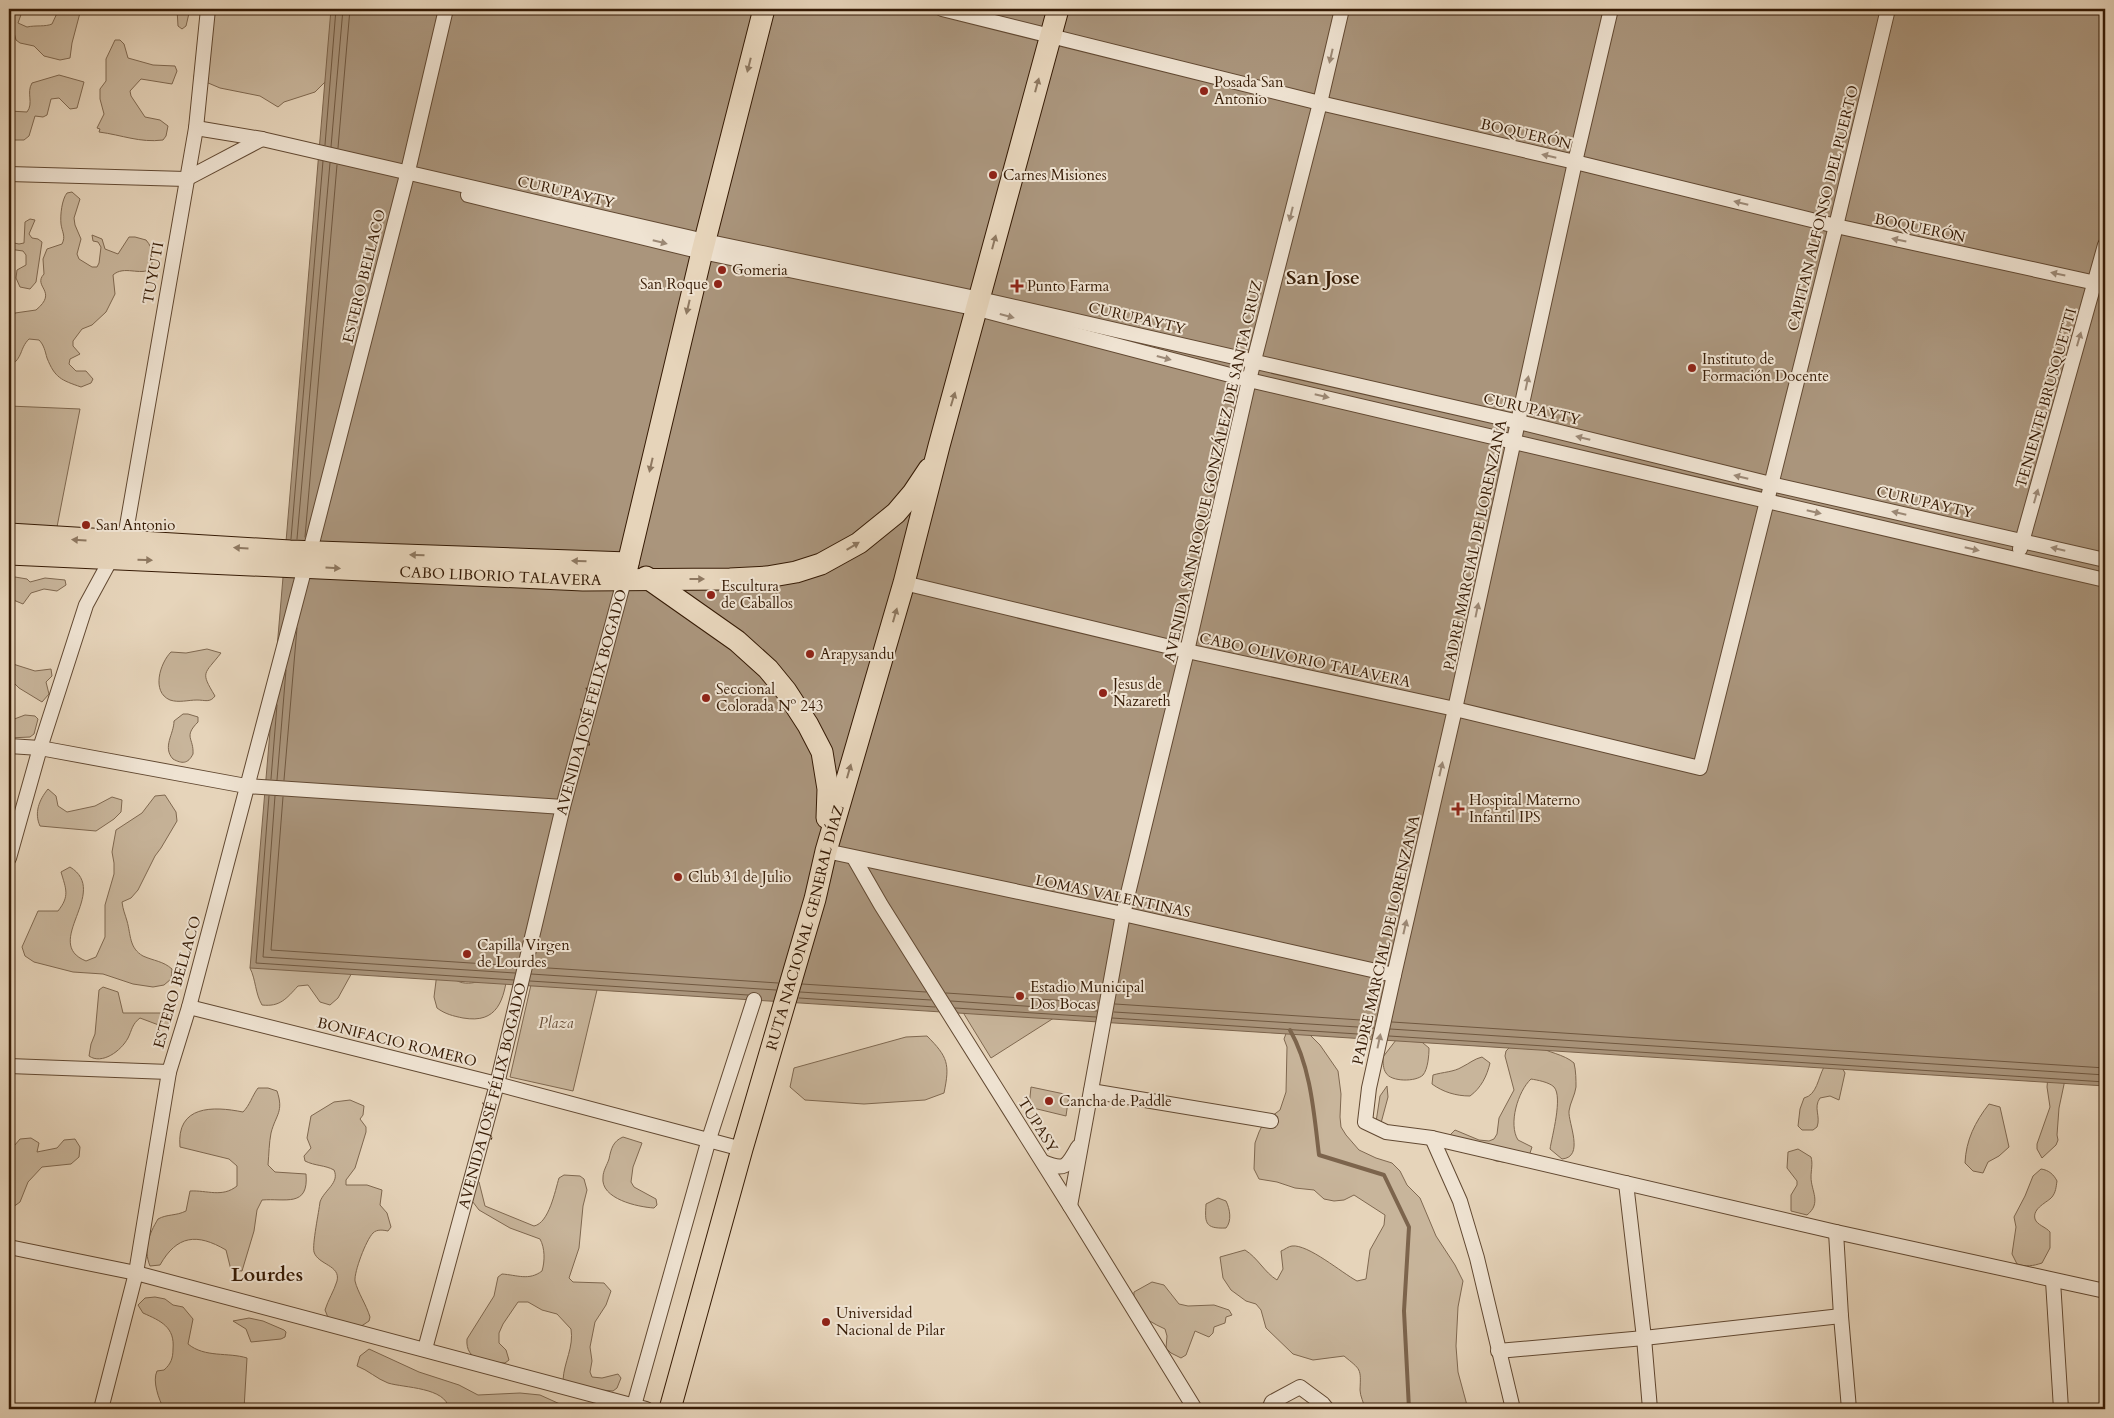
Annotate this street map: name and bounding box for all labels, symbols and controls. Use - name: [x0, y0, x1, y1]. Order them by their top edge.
- one-way arrow: [1327, 49, 1335, 64]
- one-way arrow: [745, 57, 753, 72]
- place label: Posada San Antonio: [1214, 72, 1284, 109]
- one-way arrow: [1034, 78, 1042, 93]
- street label: CAPITAN ALFONSO DEL PUERTO: [1783, 83, 1863, 333]
- marker: Posada San Antonio: [1198, 85, 1210, 97]
- street label: BOQUERÓN: [1479, 114, 1574, 154]
- one-way arrow: [1541, 152, 1556, 160]
- place label: Carnes Misiones: [1003, 165, 1107, 185]
- marker: Carnes Misiones: [987, 169, 999, 181]
- street label: CURUPAYTY: [515, 171, 617, 213]
- one-way arrow: [1733, 198, 1748, 206]
- one-way arrow: [1287, 206, 1295, 221]
- street label: ESTERO BELLACO: [338, 207, 390, 345]
- street label: BOQUERÓN: [1873, 209, 1968, 247]
- one-way arrow: [991, 234, 999, 249]
- one-way arrow: [1891, 236, 1907, 244]
- one-way arrow: [653, 238, 668, 246]
- street label: TUYUTI: [138, 240, 168, 306]
- place label: Gomeria: [732, 260, 788, 280]
- marker: Gomeria: [716, 264, 728, 276]
- district label: San Jose: [1286, 264, 1360, 291]
- one-way arrow: [2050, 270, 2065, 278]
- place label: San Roque: [640, 274, 708, 294]
- place label: Punto Farma: [1027, 276, 1110, 296]
- marker: San Roque: [712, 278, 724, 290]
- street label: AVENIDA SAN ROQUE GONZÁLEZ DE SANTA CRUZ: [1159, 278, 1267, 664]
- marker: Punto Farma: [1011, 280, 1023, 292]
- street label: CURUPAYTY: [1086, 297, 1188, 339]
- one-way arrow: [684, 300, 692, 315]
- street label: TENIENTE BRUSQUETTI: [2011, 306, 2081, 490]
- one-way arrow: [1000, 313, 1015, 321]
- one-way arrow: [2076, 331, 2084, 346]
- place label: Instituto de Formación Docente: [1702, 349, 1829, 386]
- one-way arrow: [1157, 354, 1172, 362]
- marker: Instituto de Formación Docente: [1686, 362, 1698, 374]
- one-way arrow: [1523, 376, 1531, 391]
- street label: CURUPAYTY: [1481, 388, 1583, 430]
- one-way arrow: [950, 392, 958, 407]
- one-way arrow: [1315, 393, 1331, 401]
- street label: PADRE MARCIAL DE LORENZANA: [1439, 418, 1511, 672]
- one-way arrow: [1576, 434, 1591, 442]
- one-way arrow: [646, 458, 654, 473]
- one-way arrow: [1733, 472, 1748, 480]
- street label: CURUPAYTY: [1874, 481, 1976, 523]
- one-way arrow: [2032, 488, 2040, 503]
- one-way arrow: [1807, 508, 1822, 516]
- one-way arrow: [1892, 509, 1907, 517]
- place label: San Antonio: [96, 515, 175, 535]
- marker: San Antonio: [80, 519, 92, 531]
- one-way arrow: [70, 535, 86, 543]
- one-way arrow: [847, 542, 860, 551]
- one-way arrow: [233, 544, 249, 552]
- one-way arrow: [1965, 545, 1980, 553]
- one-way arrow: [2050, 545, 2065, 553]
- one-way arrow: [408, 551, 424, 559]
- one-way arrow: [137, 556, 153, 564]
- one-way arrow: [571, 556, 587, 564]
- street label: CABO LIBORIO TALAVERA: [399, 562, 602, 590]
- one-way arrow: [326, 565, 342, 573]
- one-way arrow: [689, 575, 705, 583]
- place label: Escultura de Caballos: [721, 576, 793, 613]
- street label: AVENIDA JOSÉ FÉLIX BOGADO: [551, 587, 631, 817]
- marker: Escultura de Caballos: [705, 589, 717, 601]
- one-way arrow: [1473, 603, 1481, 618]
- one-way arrow: [891, 607, 899, 622]
- street label: CABO OLIVORIO TALAVERA: [1197, 628, 1413, 692]
- place label: Arapysandu: [820, 644, 895, 664]
- marker: Arapysandu: [804, 648, 816, 660]
- place label: Jesus de Nazareth: [1111, 674, 1171, 711]
- place label: Seccional Colorada Nº 243: [716, 679, 823, 716]
- marker: Jesus de Nazareth: [1097, 687, 1109, 699]
- marker: Seccional Colorada Nº 243: [700, 692, 712, 704]
- one-way arrow: [1437, 761, 1445, 776]
- one-way arrow: [846, 763, 854, 778]
- place label: Hospital Materno Infantil IPS: [1469, 790, 1580, 827]
- marker: Hospital Materno Infantil IPS: [1451, 802, 1465, 816]
- street label: RUTA NACIONAL GENERAL DÍAZ: [761, 803, 849, 1053]
- street label: PADRE MARCIAL DE LORENZANA: [1347, 813, 1425, 1067]
- place label: Club 31 de Julio: [688, 867, 791, 887]
- street label: LOMAS VALENTINAS: [1033, 870, 1193, 922]
- marker: Club 31 de Julio: [672, 871, 684, 883]
- street label: ESTERO BELLACO: [148, 913, 206, 1051]
- one-way arrow: [1401, 920, 1409, 935]
- place label: Capilla Virgen de Lourdes: [477, 935, 570, 972]
- marker: Capilla Virgen de Lourdes: [461, 948, 473, 960]
- place label: Estadio Municipal Dos Bocas: [1030, 977, 1144, 1014]
- street label: AVENIDA JOSÉ FÉLIX BOGADO: [453, 980, 531, 1211]
- marker: Estadio Municipal Dos Bocas: [1014, 990, 1026, 1002]
- street label: BONIFACIO ROMERO: [315, 1012, 479, 1072]
- park label: Plaza: [539, 1013, 574, 1033]
- one-way arrow: [1375, 1033, 1383, 1048]
- place label: Cancha de Paddle: [1059, 1091, 1172, 1111]
- street label: TUPASY: [1013, 1094, 1063, 1157]
- marker: Cancha de Paddle: [1043, 1095, 1055, 1107]
- district label: Lourdes: [231, 1261, 303, 1288]
- place label: Universidad Nacional de Pilar: [836, 1303, 946, 1340]
- marker: Universidad Nacional de Pilar: [820, 1316, 832, 1328]

